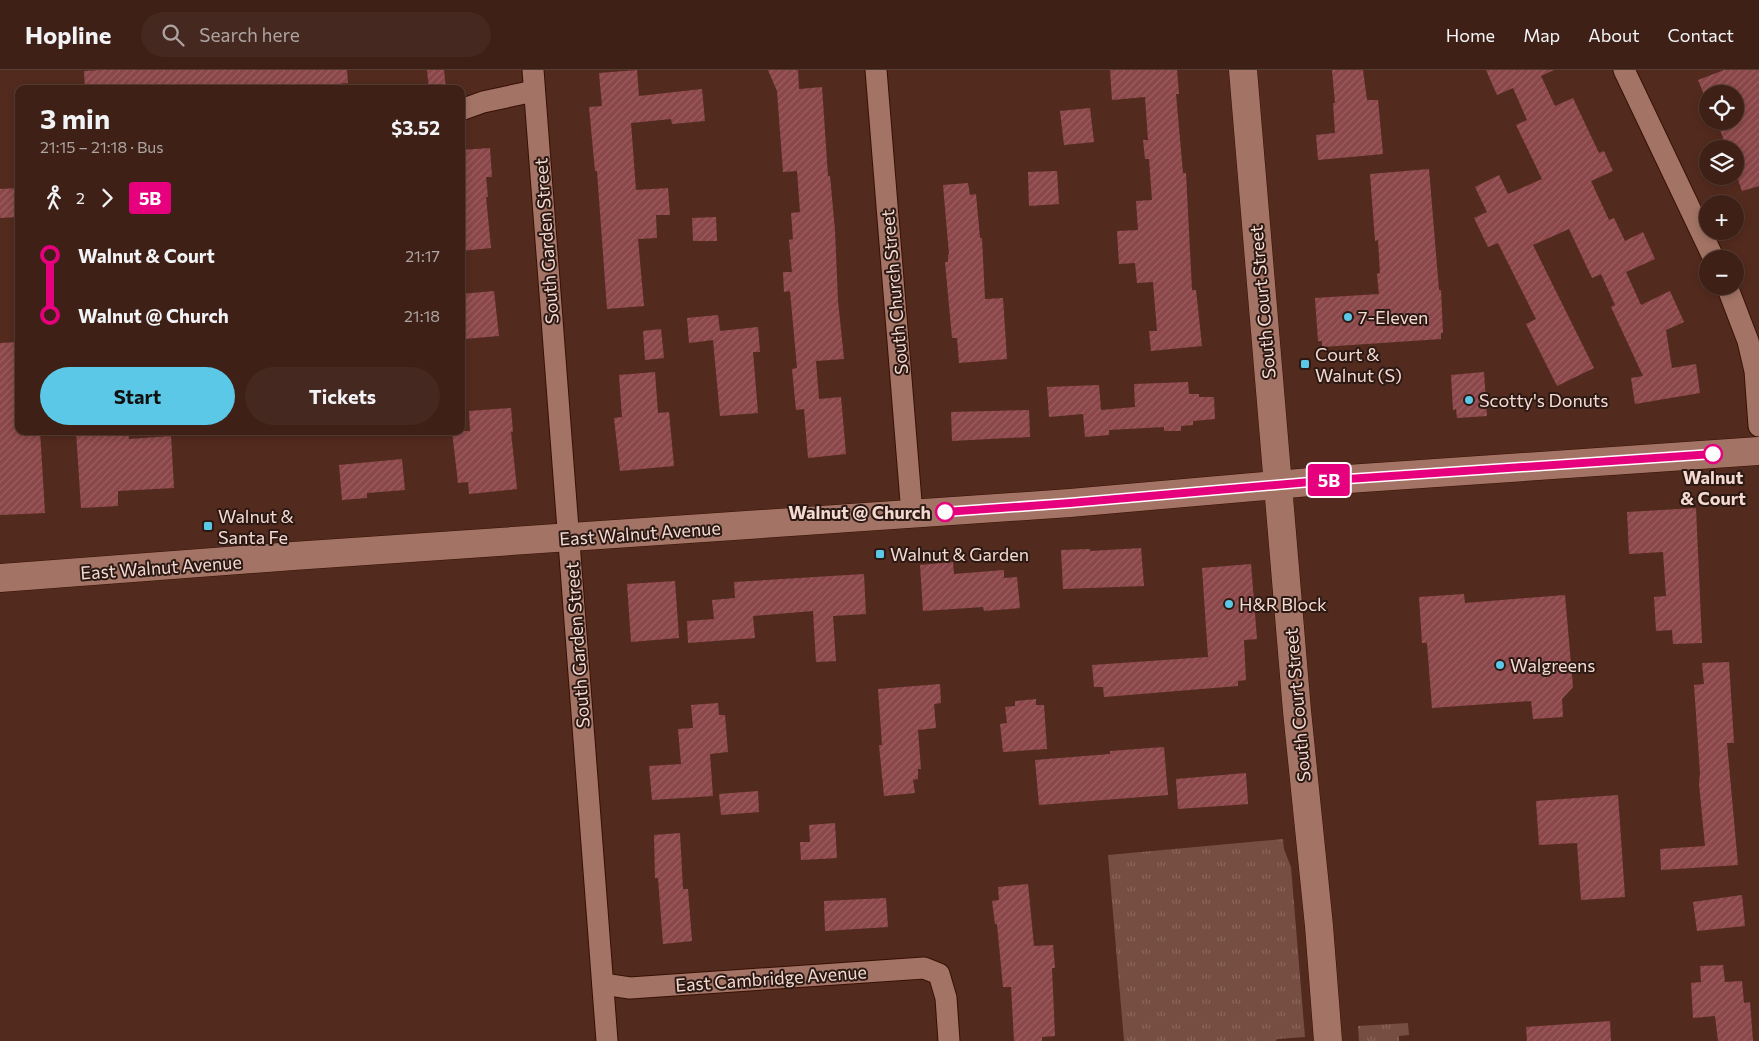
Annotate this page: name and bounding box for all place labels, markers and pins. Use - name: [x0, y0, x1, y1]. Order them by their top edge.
- place label: 7-Eleven: [1358, 306, 1428, 328]
- marker: 7-Eleven: [1342, 311, 1354, 323]
- place label: Court & Walnut (S): [1315, 343, 1402, 386]
- marker: Court & Walnut (S): [1299, 358, 1311, 370]
- place label: Scotty's Donuts: [1479, 389, 1608, 411]
- marker: Scotty's Donuts: [1463, 394, 1475, 406]
- marker: Walnut & Court: [1703, 444, 1723, 464]
- place label: Walnut & Court: [1680, 466, 1746, 509]
- place label: Walnut @ Church: [788, 501, 931, 523]
- marker: Walnut @ Church: [935, 502, 955, 522]
- place label: Walnut & Santa Fe: [218, 505, 294, 548]
- marker: Walnut & Santa Fe: [202, 520, 214, 532]
- place label: Walnut & Garden: [890, 543, 1029, 565]
- marker: Walnut & Garden: [874, 548, 886, 560]
- place label: H&R Block: [1239, 593, 1327, 615]
- marker: H&R Block: [1223, 598, 1235, 610]
- place label: Walgreens: [1510, 654, 1596, 676]
- marker: Walgreens: [1494, 659, 1506, 671]

